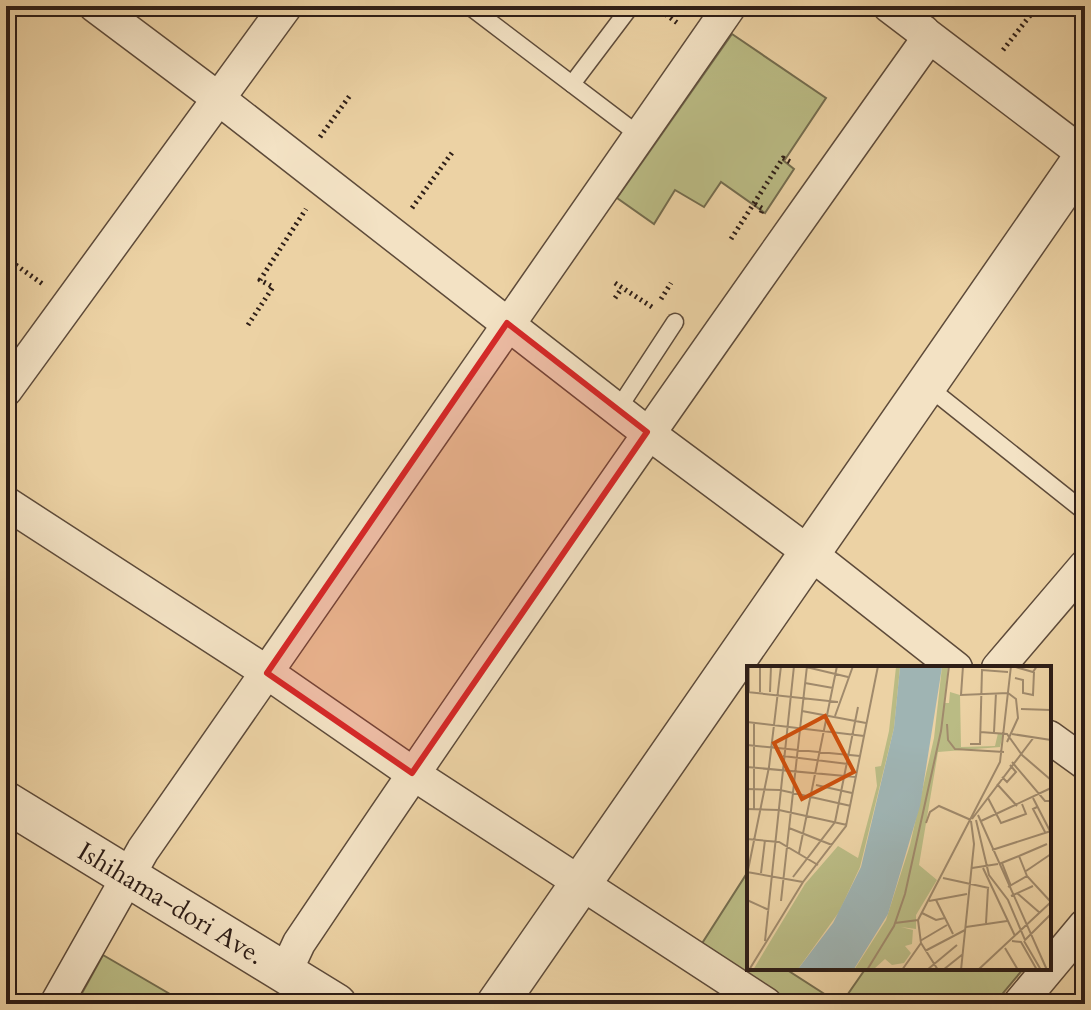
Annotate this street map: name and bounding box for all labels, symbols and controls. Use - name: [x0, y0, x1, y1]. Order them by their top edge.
- inset map: [747, 666, 1051, 970]
- street label: Ishihama-dori Ave.: [71, 834, 270, 973]

